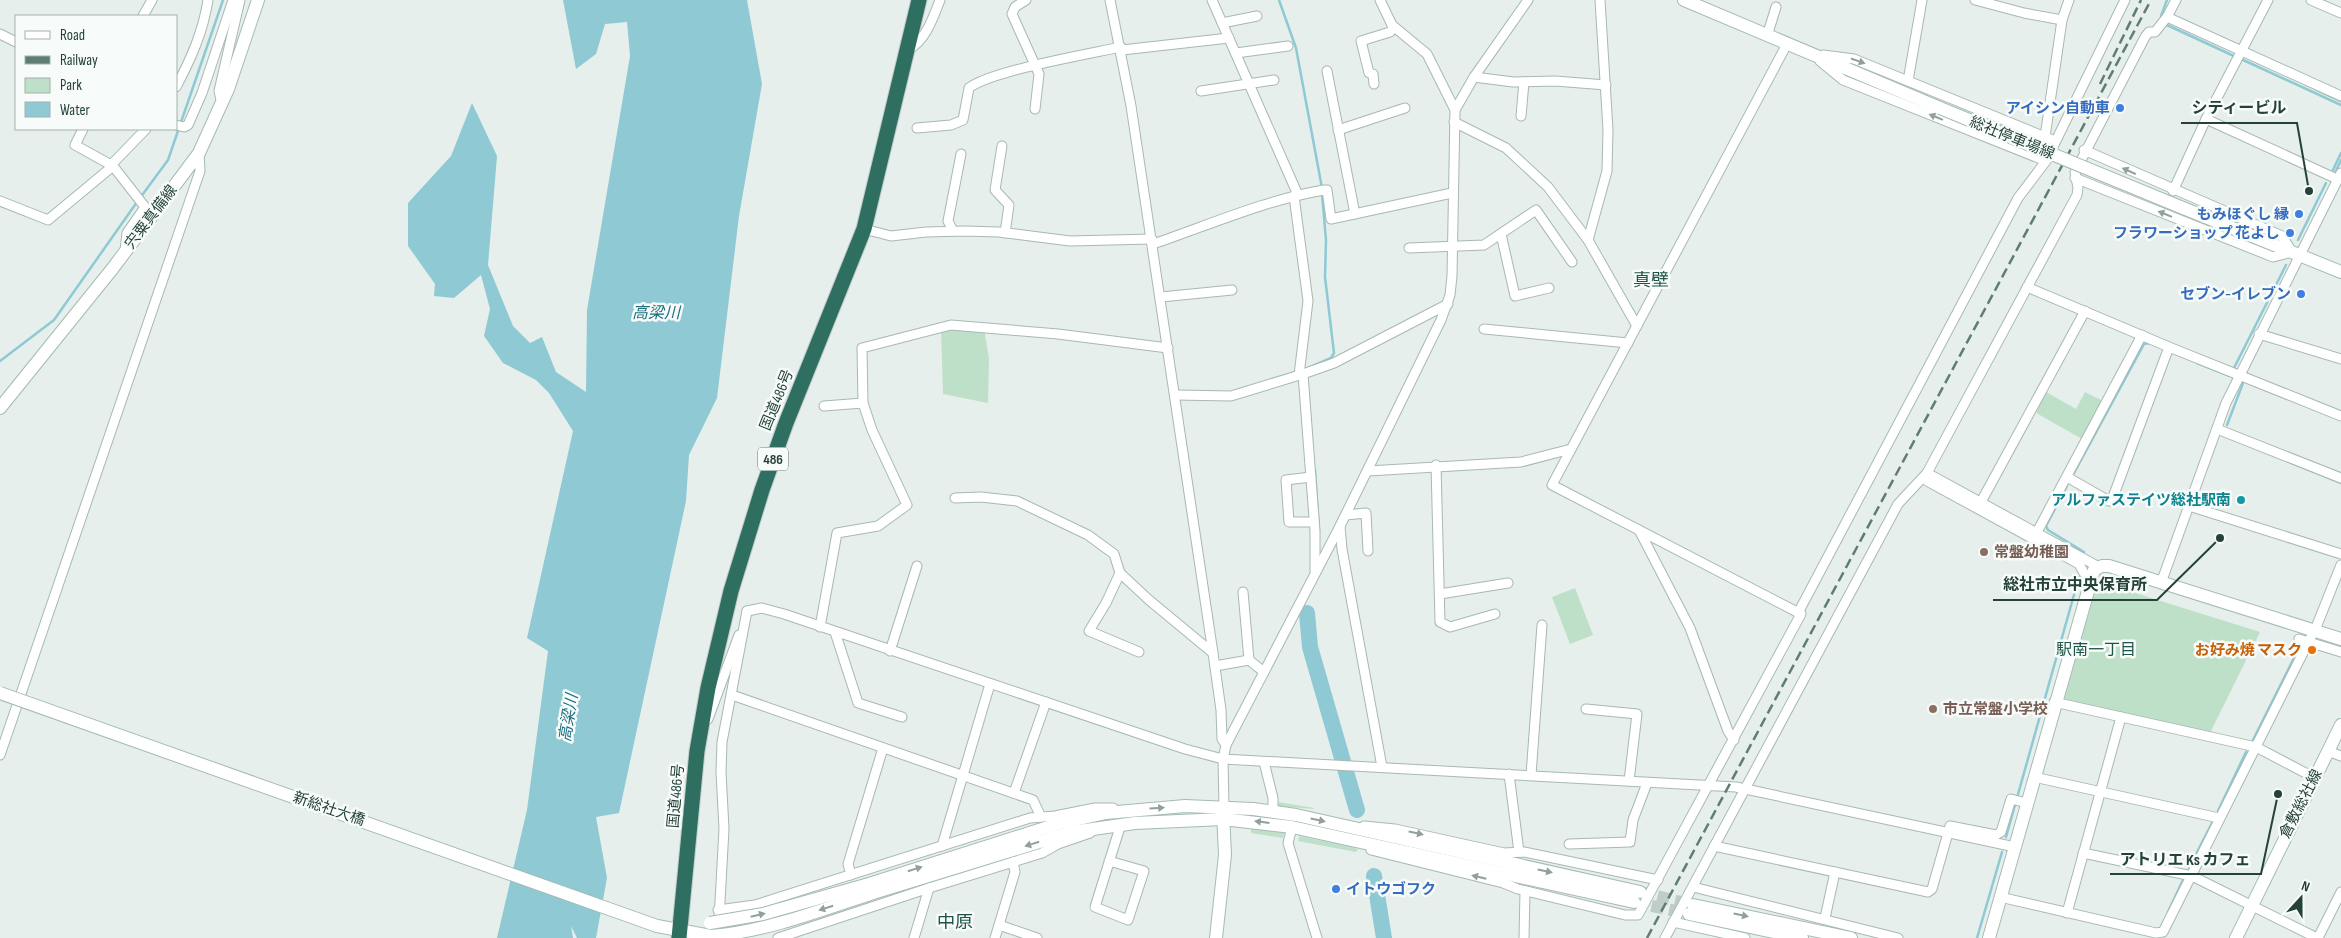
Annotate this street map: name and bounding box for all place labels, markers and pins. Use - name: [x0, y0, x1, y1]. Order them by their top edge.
- callout: シティービル: [2181, 92, 2297, 123]
- place label: アイシン自動車: [2006, 99, 2110, 118]
- marker: アイシン自動車: [2114, 102, 2126, 114]
- place label: もみほぐし 縁: [2197, 205, 2289, 224]
- marker: もみほぐし 縁: [2293, 208, 2305, 220]
- place label: フラワーショップ 花よし: [2113, 224, 2280, 243]
- marker: フラワーショップ 花よし: [2284, 227, 2296, 239]
- place label: セブン-イレブン: [2180, 285, 2291, 304]
- marker: セブン-イレブン: [2295, 288, 2307, 300]
- place label: アルファステイツ総社駅南: [2051, 491, 2231, 510]
- marker: アルファステイツ総社駅南: [2235, 494, 2247, 506]
- place label: 常盤幼稚園: [1994, 543, 2069, 562]
- marker: 常盤幼稚園: [1978, 546, 1990, 558]
- callout: 総社市立中央保育所: [1993, 569, 2157, 600]
- place label: お好み焼 マスク: [2195, 641, 2302, 660]
- marker: お好み焼 マスク: [2306, 644, 2318, 656]
- place label: 市立常盤小学校: [1943, 700, 2048, 719]
- marker: 市立常盤小学校: [1927, 703, 1939, 715]
- callout: アトリエ Ks カフェ: [2110, 843, 2261, 874]
- place label: イトウゴフク: [1346, 880, 1436, 899]
- marker: イトウゴフク: [1330, 883, 1342, 895]

